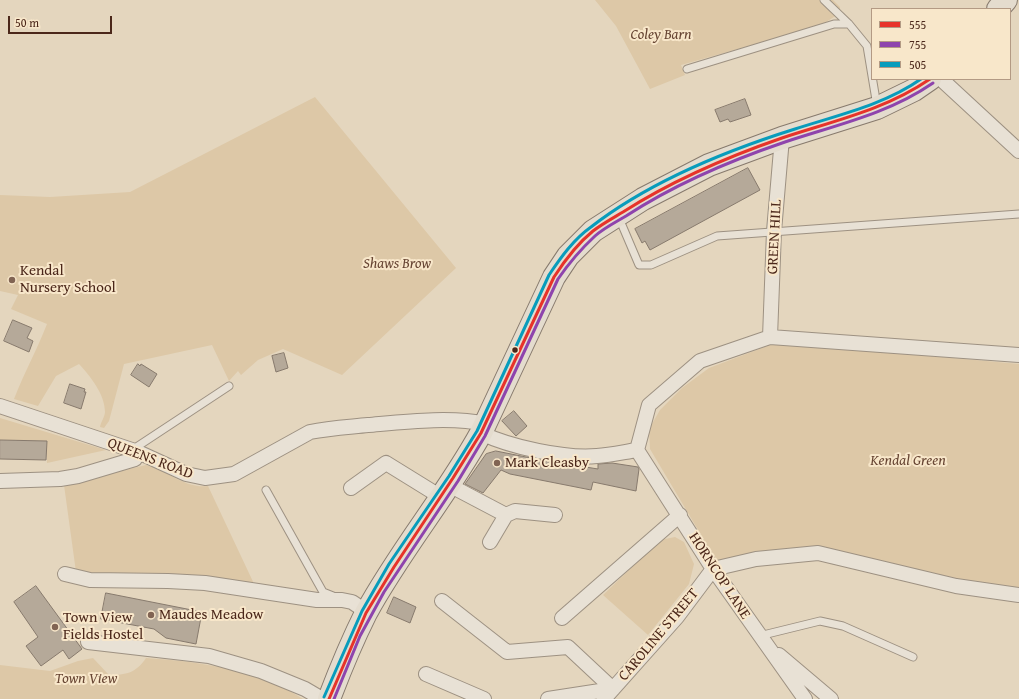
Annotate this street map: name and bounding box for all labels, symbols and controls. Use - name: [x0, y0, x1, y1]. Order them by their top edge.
- scale bar: [10, 8, 114, 34]
- legend: [871, 8, 1011, 80]
- text: 50 m: [15, 14, 39, 31]
- text: 555: [909, 16, 926, 33]
- park label: Coley Barn: [630, 26, 692, 44]
- text: 755: [909, 36, 926, 53]
- text: 505: [909, 56, 926, 73]
- street label: GREEN HILL: [764, 199, 786, 275]
- park label: Shaws Brow: [363, 255, 431, 273]
- place label: Kendal Nursery School: [20, 262, 116, 297]
- marker: Kendal Nursery School: [7, 275, 17, 285]
- unlabelled marker: [510, 345, 520, 355]
- street label: QUEENS ROAD: [105, 434, 195, 484]
- park label: Kendal Green: [870, 452, 946, 470]
- place label: Mark Cleasby: [505, 454, 589, 472]
- marker: Mark Cleasby: [492, 458, 502, 468]
- street label: HORNCOP LANE: [684, 529, 754, 623]
- street label: CAROLINE STREET: [615, 585, 703, 685]
- place label: Maudes Meadow: [159, 606, 263, 624]
- place label: Town View Fields Hostel: [63, 609, 143, 644]
- marker: Maudes Meadow: [146, 610, 156, 620]
- marker: Town View Fields Hostel: [50, 622, 60, 632]
- park label: Town View: [55, 670, 117, 688]

